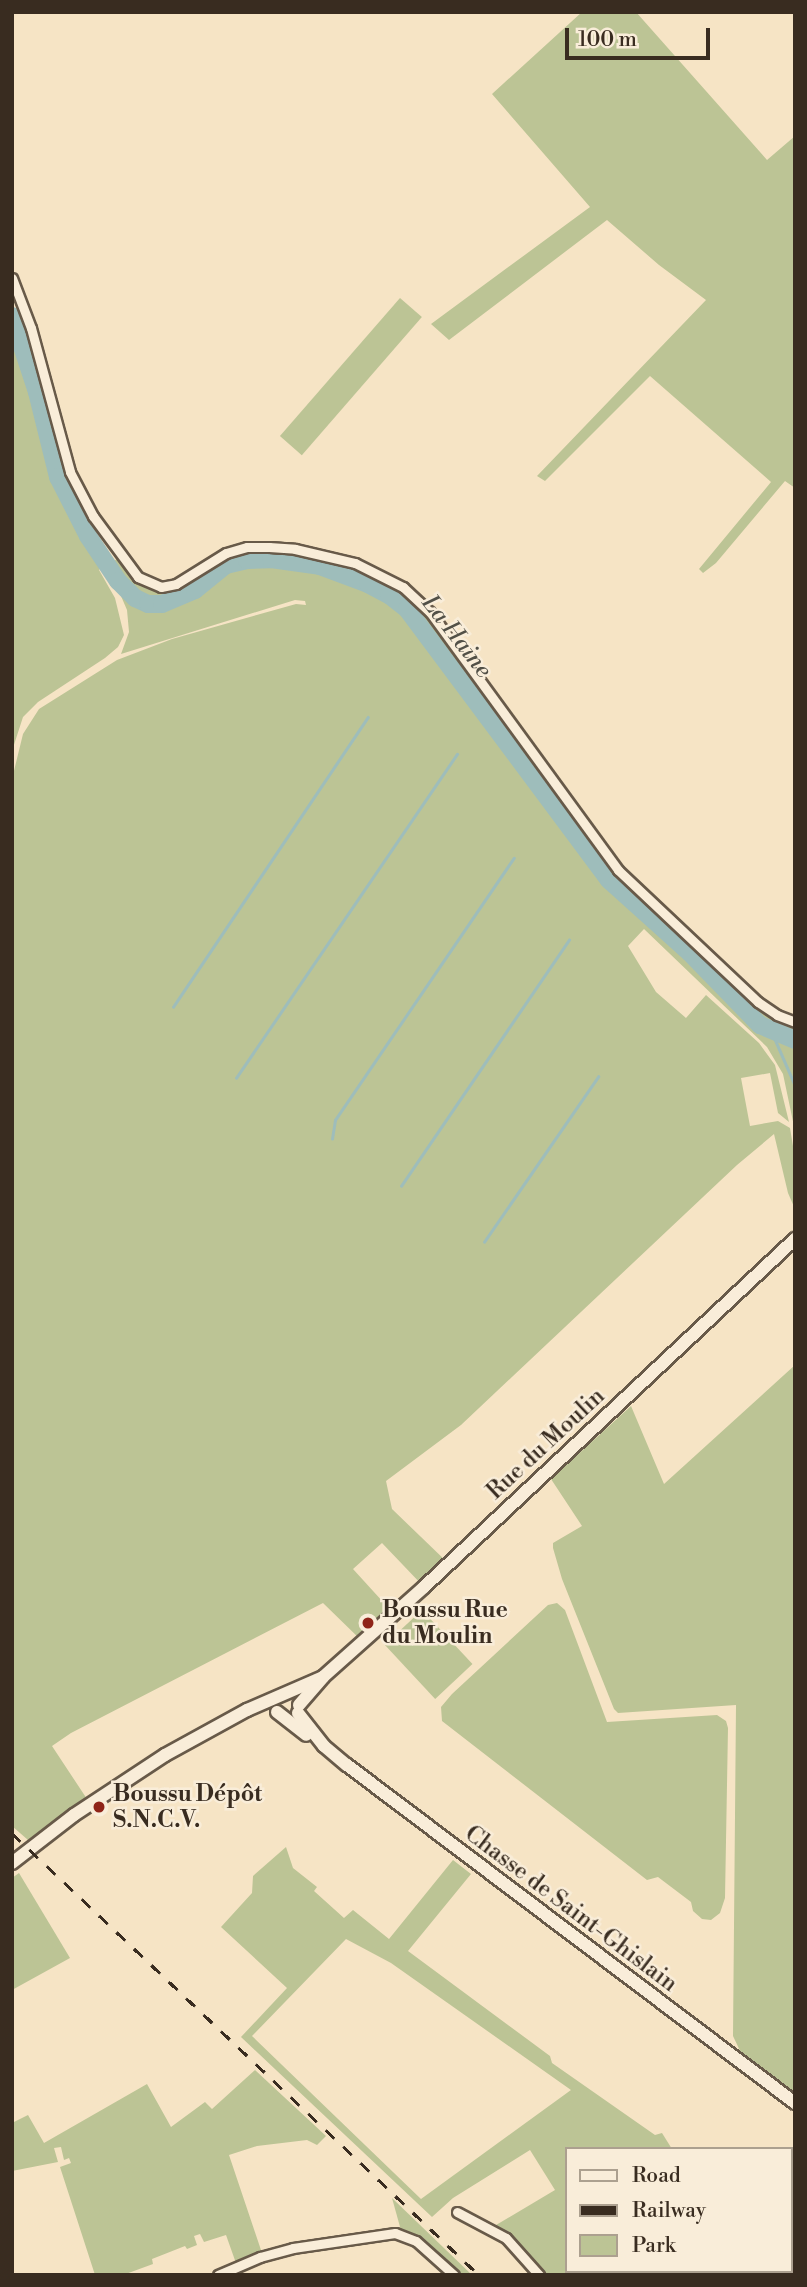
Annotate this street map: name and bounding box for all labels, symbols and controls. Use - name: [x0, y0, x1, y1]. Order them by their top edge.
- scale bar: [569, 14, 714, 58]
- text: 100 m: [578, 27, 637, 53]
- water label: La Haine: [415, 590, 497, 684]
- street label: Rue du Moulin: [481, 1383, 611, 1505]
- place label: Boussu Rue du Moulin: [382, 1596, 508, 1650]
- marker: Boussu Rue du Moulin: [360, 1615, 376, 1631]
- place label: Boussu Dépôt S.N.C.V.: [113, 1780, 262, 1834]
- marker: Boussu Dépôt S.N.C.V.: [91, 1799, 107, 1815]
- street label: Chasse de Saint-Ghislain: [459, 1820, 683, 1998]
- legend: [566, 2147, 793, 2273]
- text: Road: [632, 2163, 681, 2189]
- text: Railway: [632, 2198, 706, 2224]
- text: Park: [632, 2233, 676, 2259]

